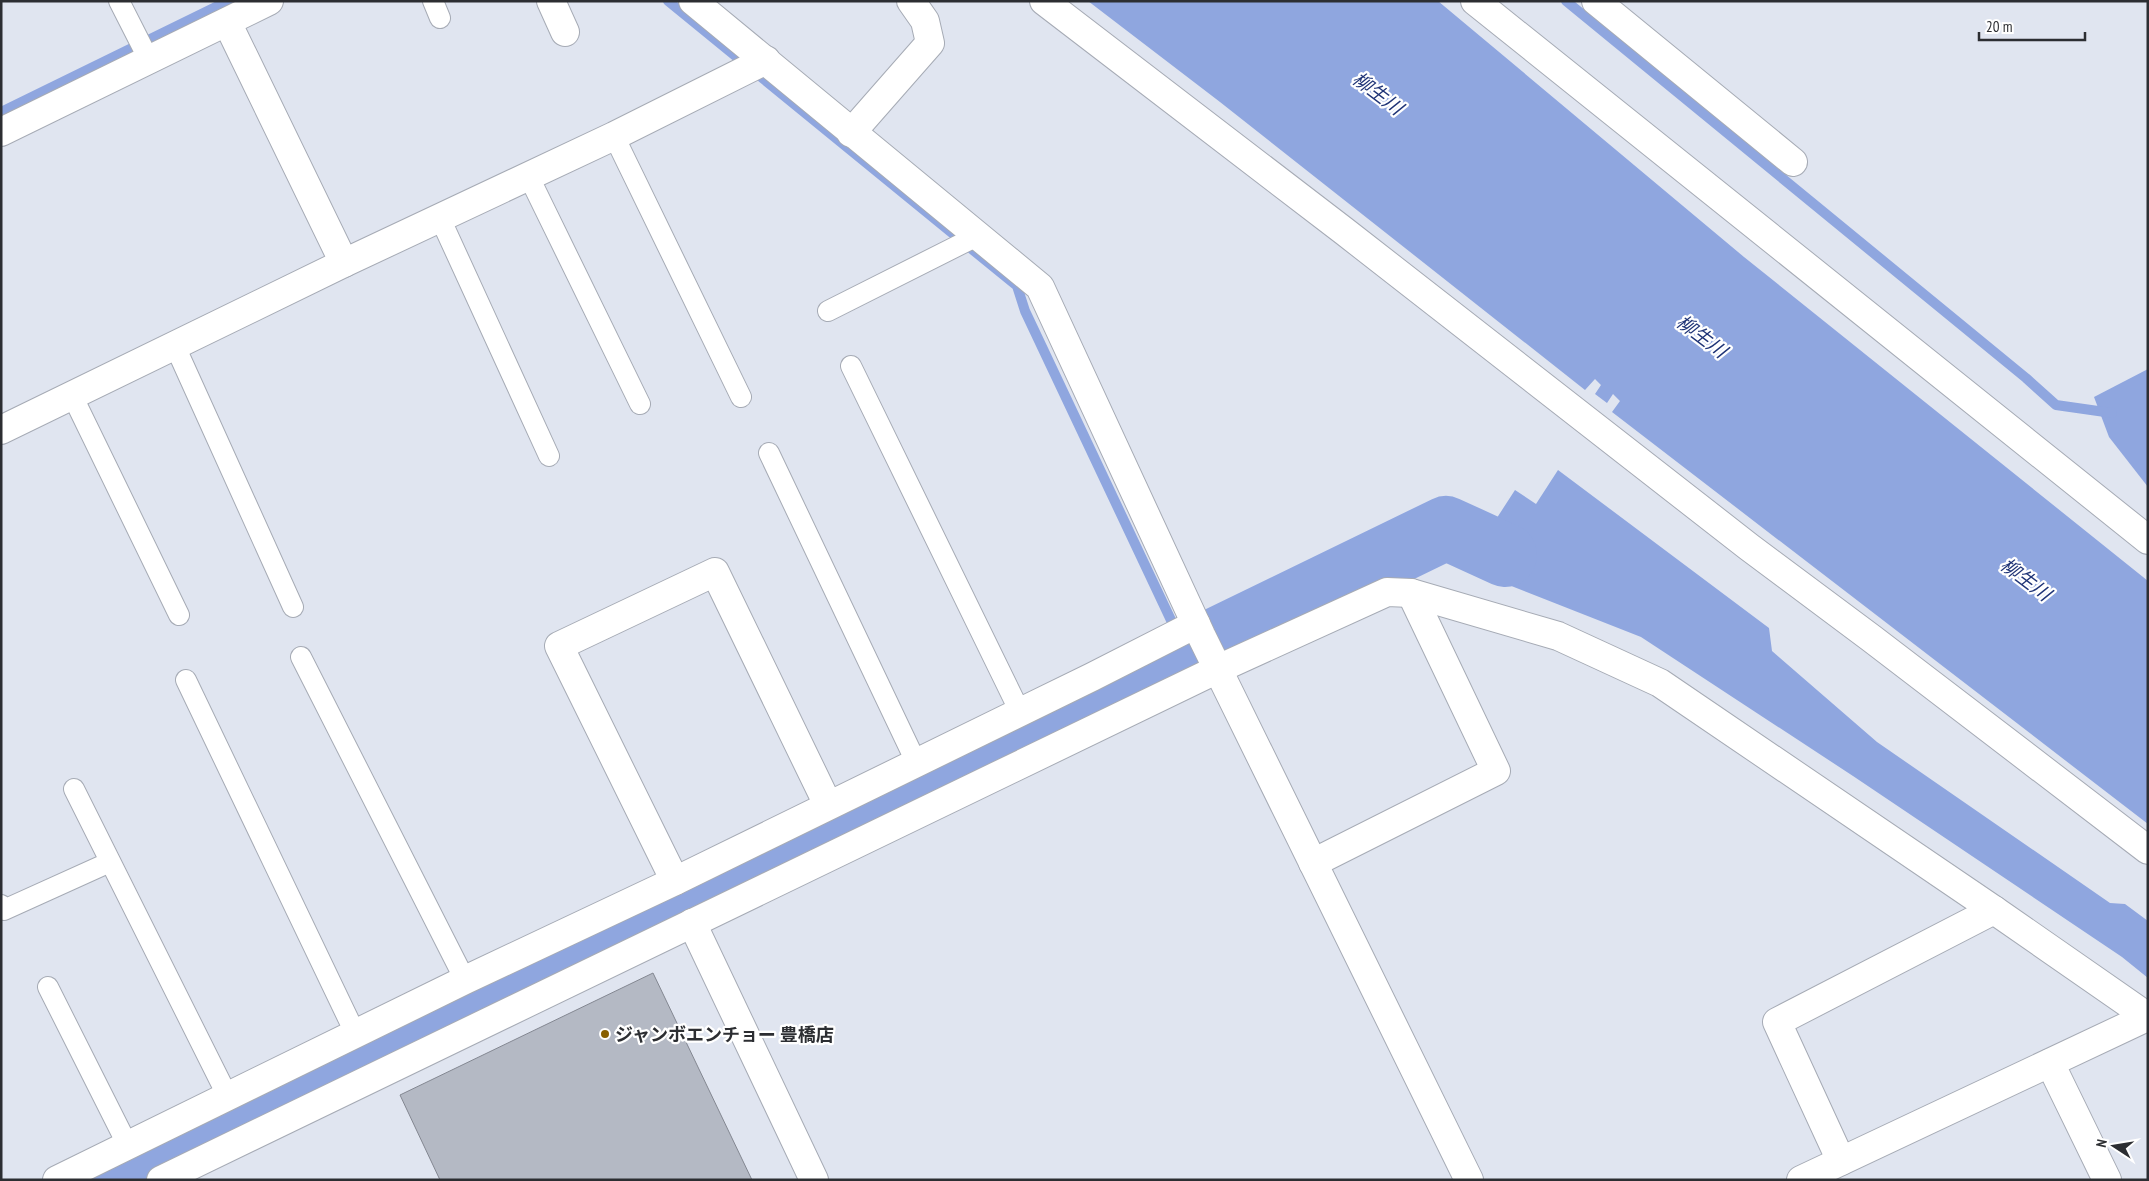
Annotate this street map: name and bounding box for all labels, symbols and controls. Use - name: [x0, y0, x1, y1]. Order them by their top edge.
- scale bar: [1979, 10, 2085, 42]
- text: 20 m: [1986, 17, 2012, 36]
- water label: 柳生川: [1348, 66, 1410, 121]
- water label: 柳生川: [1672, 309, 1734, 364]
- water label: 柳生川: [1996, 552, 2058, 607]
- place label: ジャンボエンチョー 豊橋店: [615, 1023, 834, 1046]
- marker: ジャンボエンチョー 豊橋店: [599, 1028, 611, 1040]
- north arrow: [2089, 1121, 2139, 1171]
- text: N: [2092, 1138, 2111, 1149]

